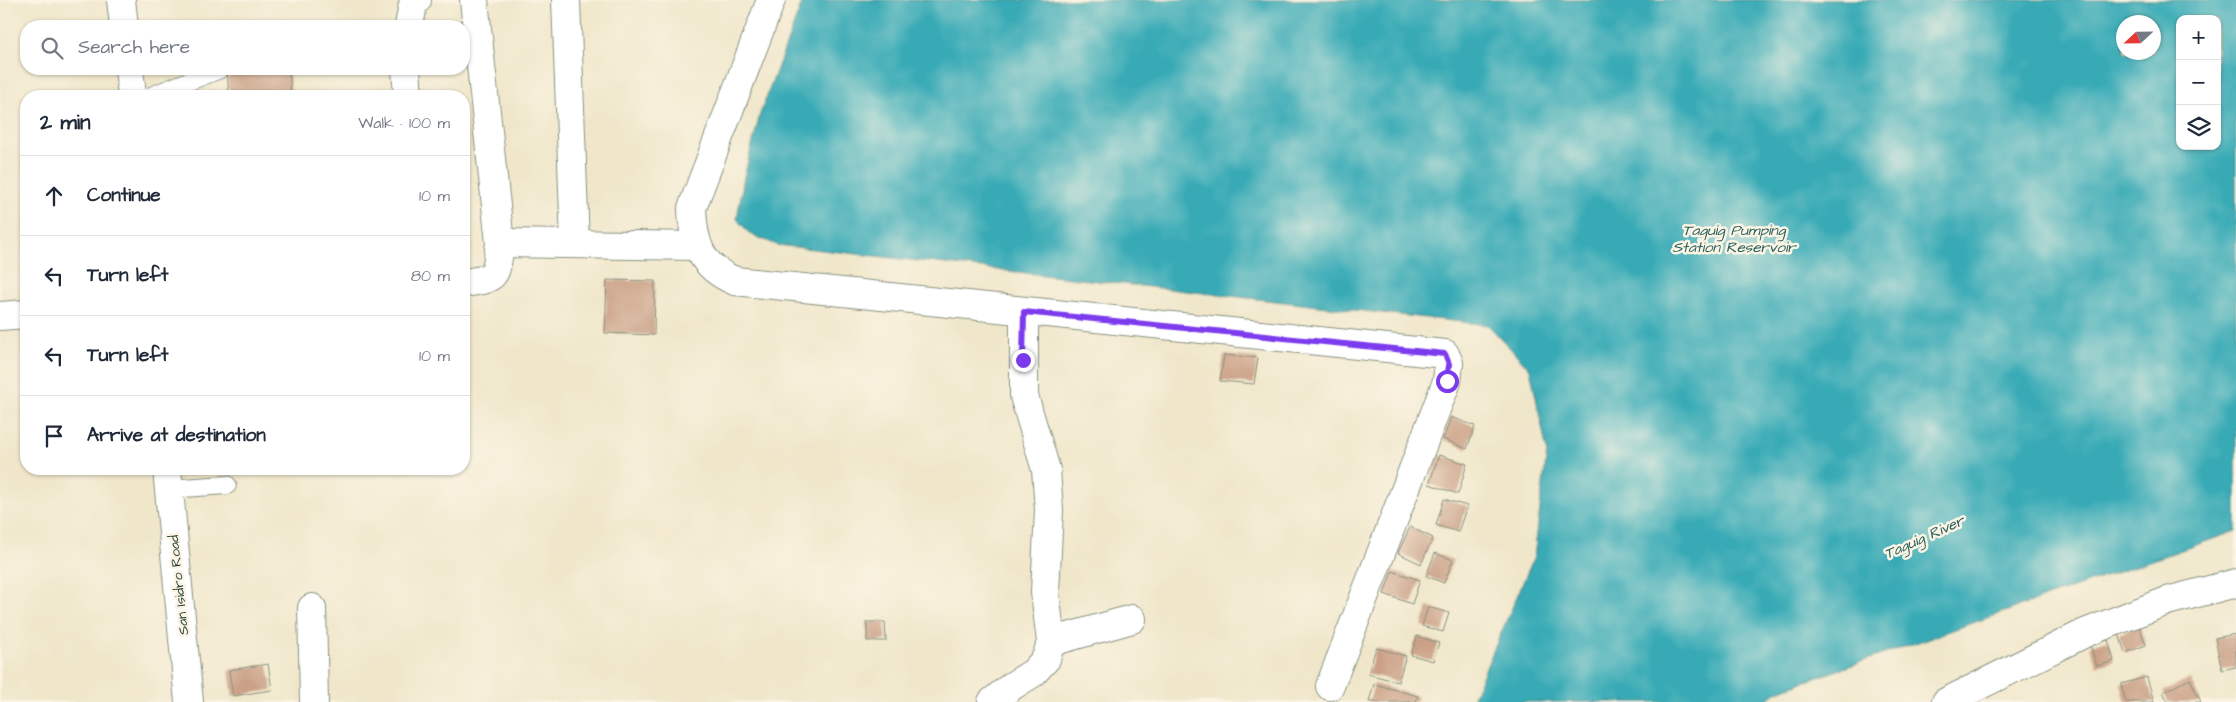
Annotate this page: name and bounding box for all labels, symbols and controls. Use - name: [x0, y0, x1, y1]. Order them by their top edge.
- north arrow: [2116, 15, 2161, 60]
- map controls: [2176, 15, 2221, 150]
- button: +: [2176, 15, 2221, 60]
- search box: [20, 20, 470, 75]
- icon: search: [38, 34, 66, 62]
- text: Search here: [78, 34, 190, 61]
- button: −: [2176, 60, 2221, 105]
- button: layers: [2176, 105, 2221, 150]
- text: 2 min: [40, 108, 90, 137]
- text: Walk · 100 m: [358, 112, 450, 134]
- icon: ahead: [40, 182, 68, 210]
- text: Continue: [87, 182, 161, 209]
- text: 10 m: [419, 185, 450, 207]
- water label: Taguig Pumping Station Reservoir: [1672, 220, 1797, 258]
- icon: left: [40, 262, 68, 290]
- text: Turn left: [87, 262, 168, 289]
- text: 80 m: [411, 265, 450, 287]
- icon: left: [40, 342, 68, 370]
- text: Turn left: [87, 342, 168, 369]
- text: 10 m: [419, 345, 450, 367]
- route end: [1012, 349, 1035, 372]
- route start: [1436, 370, 1459, 393]
- icon: arrive: [40, 422, 68, 450]
- text: Arrive at destination: [87, 422, 266, 449]
- water label: Taguig River: [1881, 510, 1969, 565]
- street label: San Isidro Road: [164, 534, 194, 636]

